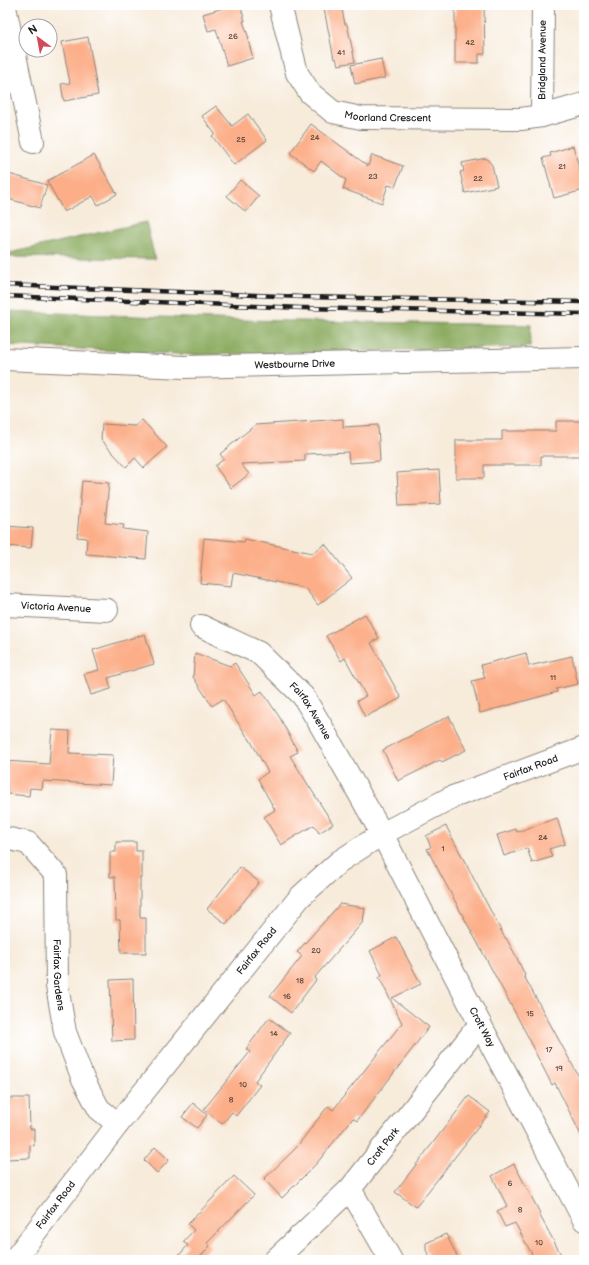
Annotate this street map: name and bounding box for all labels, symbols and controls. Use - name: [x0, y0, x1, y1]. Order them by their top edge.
- north arrow: [18, 18, 58, 58]
- street label: Bridgland Avenue: [536, 20, 549, 100]
- text: N: [26, 22, 40, 38]
- house number: 26: [228, 32, 238, 41]
- house number: 42: [465, 38, 475, 47]
- house number: 41: [337, 48, 345, 57]
- street label: Moorland Crescent: [343, 109, 431, 124]
- house number: 24: [310, 133, 320, 142]
- house number: 25: [236, 135, 246, 144]
- house number: 21: [558, 162, 566, 171]
- house number: 23: [368, 172, 378, 181]
- house number: 22: [473, 174, 483, 183]
- street label: Westbourne Drive: [254, 358, 335, 371]
- street label: Victoria Avenue: [21, 600, 91, 615]
- house number: 11: [550, 673, 556, 682]
- street label: Fairfax Avenue: [287, 680, 334, 742]
- street label: Fairfax Road: [502, 752, 560, 784]
- house number: 24: [538, 833, 548, 842]
- house number: 1: [441, 844, 445, 853]
- street label: Fairfax Road: [234, 925, 280, 977]
- street label: Fairfax Gardens: [51, 939, 67, 1012]
- house number: 20: [311, 946, 321, 955]
- house number: 18: [296, 976, 304, 985]
- house number: 16: [283, 992, 291, 1001]
- street label: Croft Way: [466, 1005, 497, 1050]
- house number: 15: [526, 1009, 534, 1018]
- house number: 14: [270, 1029, 278, 1038]
- house number: 17: [545, 1045, 553, 1054]
- house number: 19: [555, 1064, 563, 1073]
- house number: 10: [239, 1080, 247, 1089]
- house number: 8: [229, 1095, 234, 1104]
- street label: Croft Park: [365, 1125, 402, 1168]
- street label: Fairfax Road: [34, 1179, 78, 1232]
- house number: 6: [508, 1179, 513, 1188]
- house number: 8: [518, 1205, 523, 1214]
- house number: 10: [535, 1238, 543, 1247]

